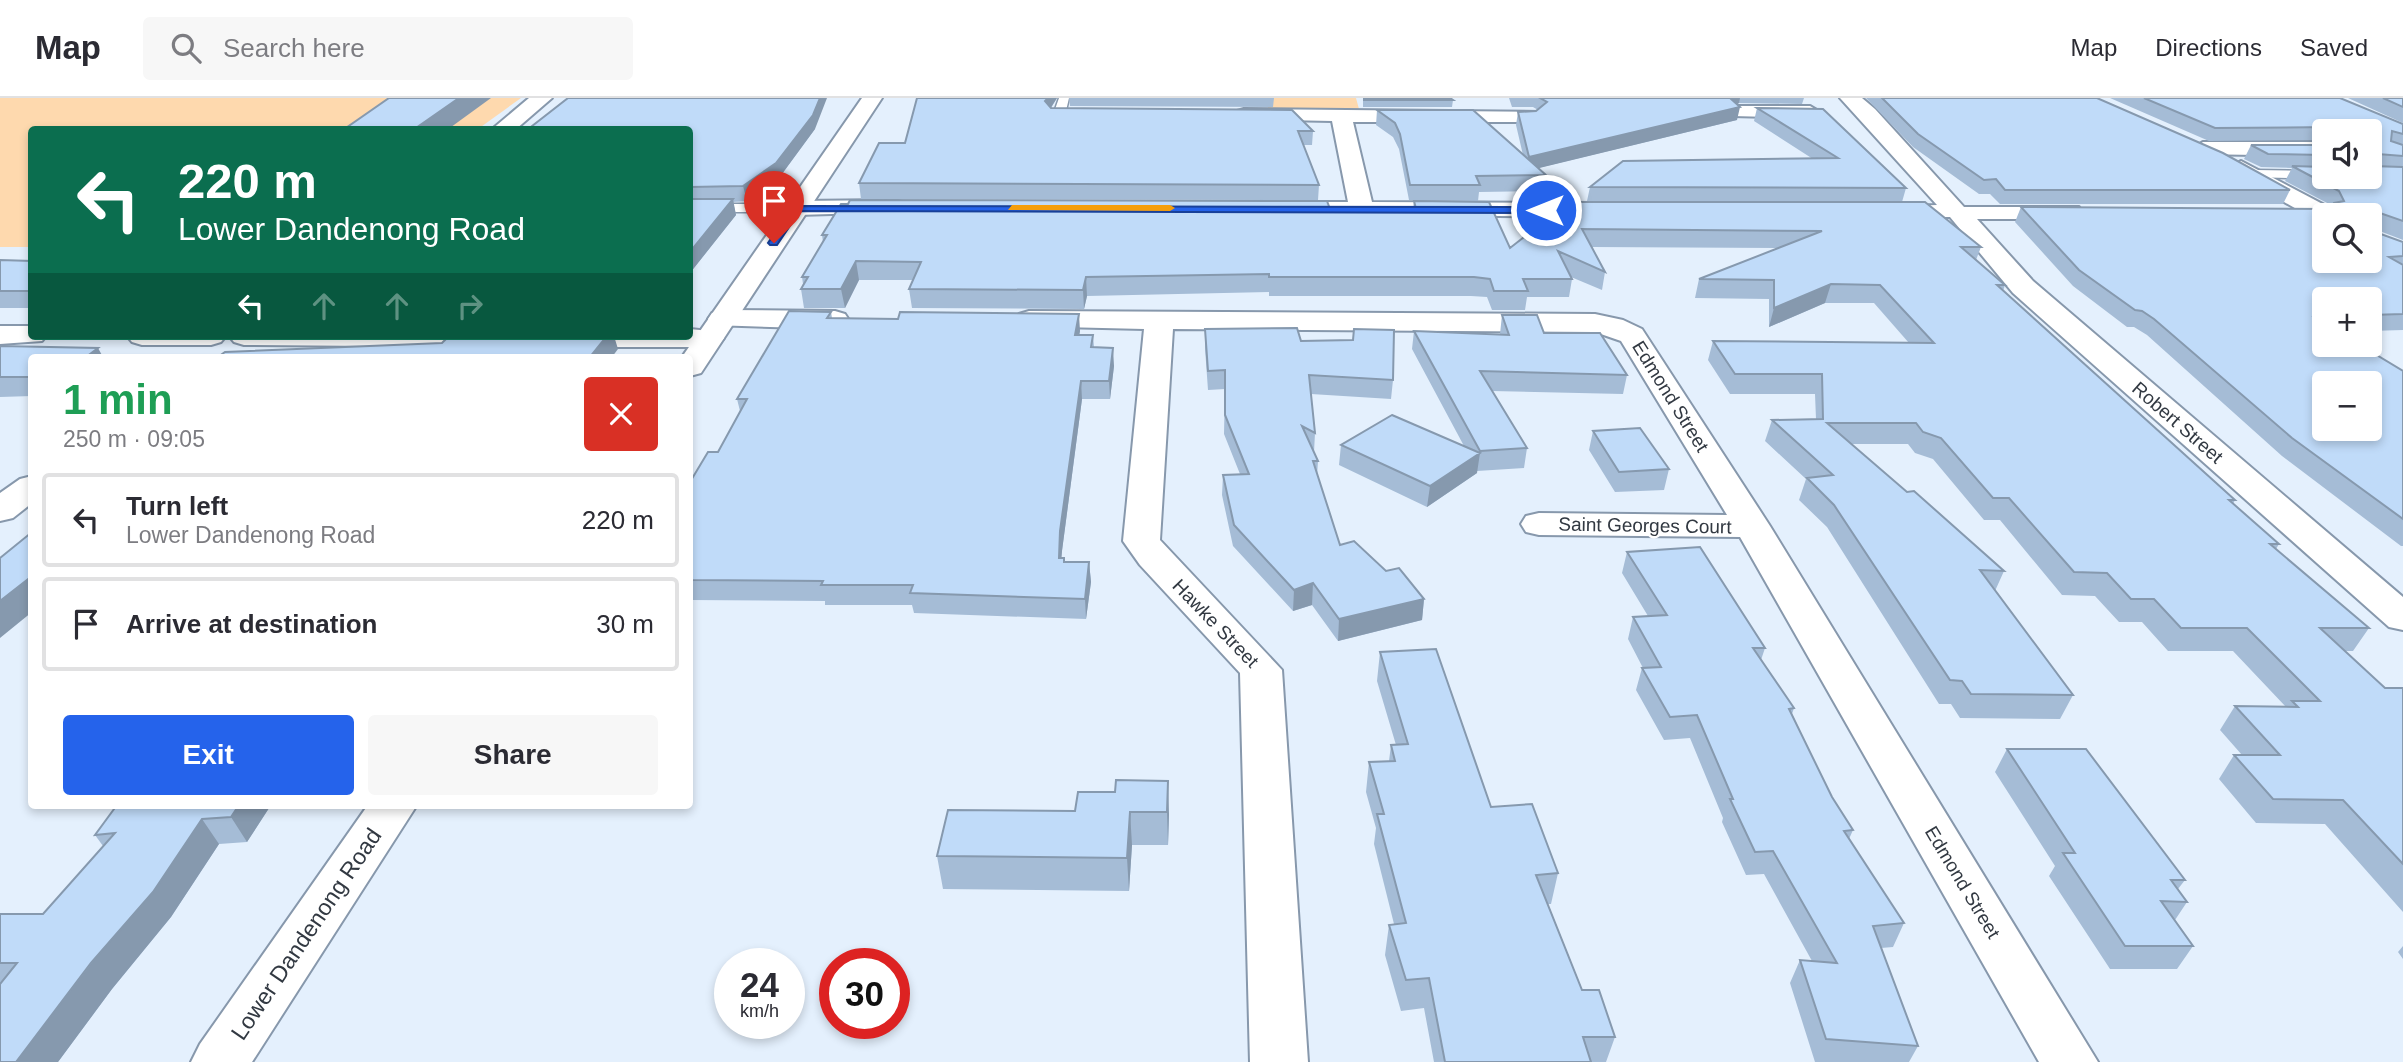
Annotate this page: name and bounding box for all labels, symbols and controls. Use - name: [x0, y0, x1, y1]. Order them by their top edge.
- search box: [143, 17, 633, 80]
- text: Map: [35, 29, 101, 66]
- icon: search: [167, 29, 205, 67]
- text: Search here: [223, 33, 365, 63]
- text: Map: [2071, 34, 2117, 61]
- text: Directions: [2155, 34, 2262, 61]
- text: Saved: [2300, 34, 2368, 61]
- map controls: [2312, 119, 2382, 441]
- button: sound: [2312, 119, 2382, 189]
- icon: left: [63, 154, 154, 245]
- text: 220 m: [178, 154, 317, 208]
- pin: [744, 171, 804, 243]
- position arrow: [1509, 173, 1583, 247]
- icon: arrive: [755, 182, 793, 220]
- button: search: [2312, 203, 2382, 273]
- text: Lower Dandenong Road: [178, 211, 525, 247]
- icon: left: [232, 287, 270, 325]
- icon: ahead: [305, 287, 343, 325]
- icon: ahead: [378, 287, 416, 325]
- icon: right: [451, 287, 489, 325]
- button: +: [2312, 287, 2382, 357]
- street label: Edmond Street: [1628, 337, 1713, 456]
- button: −: [2312, 371, 2382, 441]
- text: 1 min: [63, 376, 173, 423]
- button: close: [584, 377, 658, 451]
- street label: Robert Street: [2128, 377, 2228, 468]
- text: 250 m · 09:05: [63, 426, 205, 452]
- text: Turn left: [126, 491, 228, 521]
- icon: left: [67, 501, 105, 539]
- text: 220 m: [582, 505, 654, 535]
- street label: Saint Georges Court: [1558, 513, 1732, 538]
- text: Lower Dandenong Road: [126, 522, 375, 548]
- street label: Hawke Street: [1168, 575, 1263, 672]
- icon: arrive: [67, 605, 105, 643]
- text: Arrive at destination: [126, 609, 377, 639]
- text: 30 m: [596, 609, 654, 639]
- button: Exit: [63, 715, 354, 795]
- button: Share: [368, 715, 658, 795]
- street label: Lower Dandenong Road: [226, 823, 386, 1045]
- street label: Edmond Street: [1921, 823, 2005, 943]
- speed limit sign: 30: [819, 948, 910, 1039]
- text: 24: [740, 965, 779, 1004]
- text: km/h: [740, 1001, 779, 1021]

